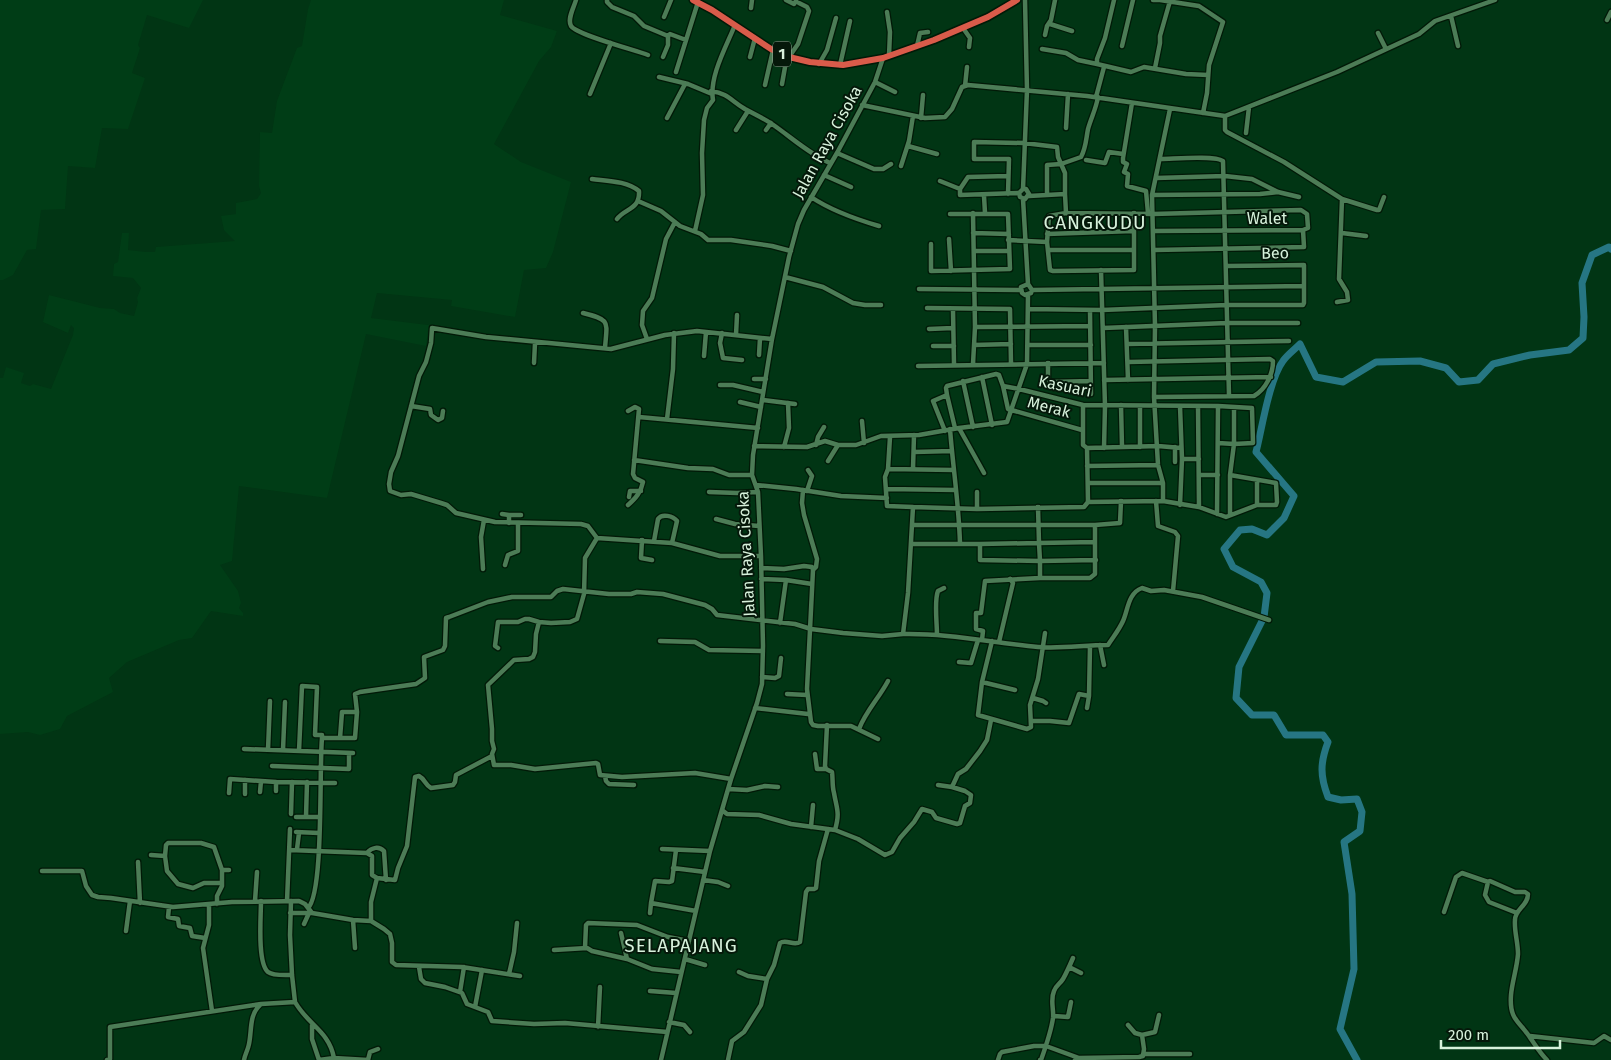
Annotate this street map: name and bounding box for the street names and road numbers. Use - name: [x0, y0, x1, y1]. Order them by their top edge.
- road number: 1: [773, 42, 791, 66]
- street label: Jalan Raya Cisoka: [788, 82, 866, 202]
- street label: Walet: [1247, 209, 1287, 228]
- street label: Beo: [1261, 243, 1289, 263]
- street label: Kasuari: [1037, 371, 1093, 401]
- street label: Merak: [1025, 392, 1073, 422]
- street label: Jalan Raya Cisoka: [733, 491, 759, 617]

